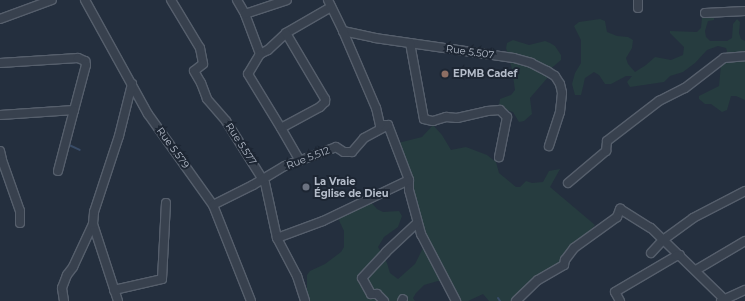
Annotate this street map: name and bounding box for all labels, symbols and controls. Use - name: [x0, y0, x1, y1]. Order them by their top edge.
- street label: Rue 5.507: [445, 43, 495, 61]
- place label: EPMB Cadef: [453, 68, 517, 80]
- marker: EPMB Cadef: [440, 69, 450, 79]
- street label: Rue 5.577: [223, 121, 259, 167]
- street label: Rue 5.579: [154, 125, 192, 171]
- street label: Rue 5.512: [285, 144, 331, 172]
- place label: La Vraie Église de Dieu: [314, 175, 389, 198]
- marker: La Vraie Église de Dieu: [301, 182, 311, 192]

